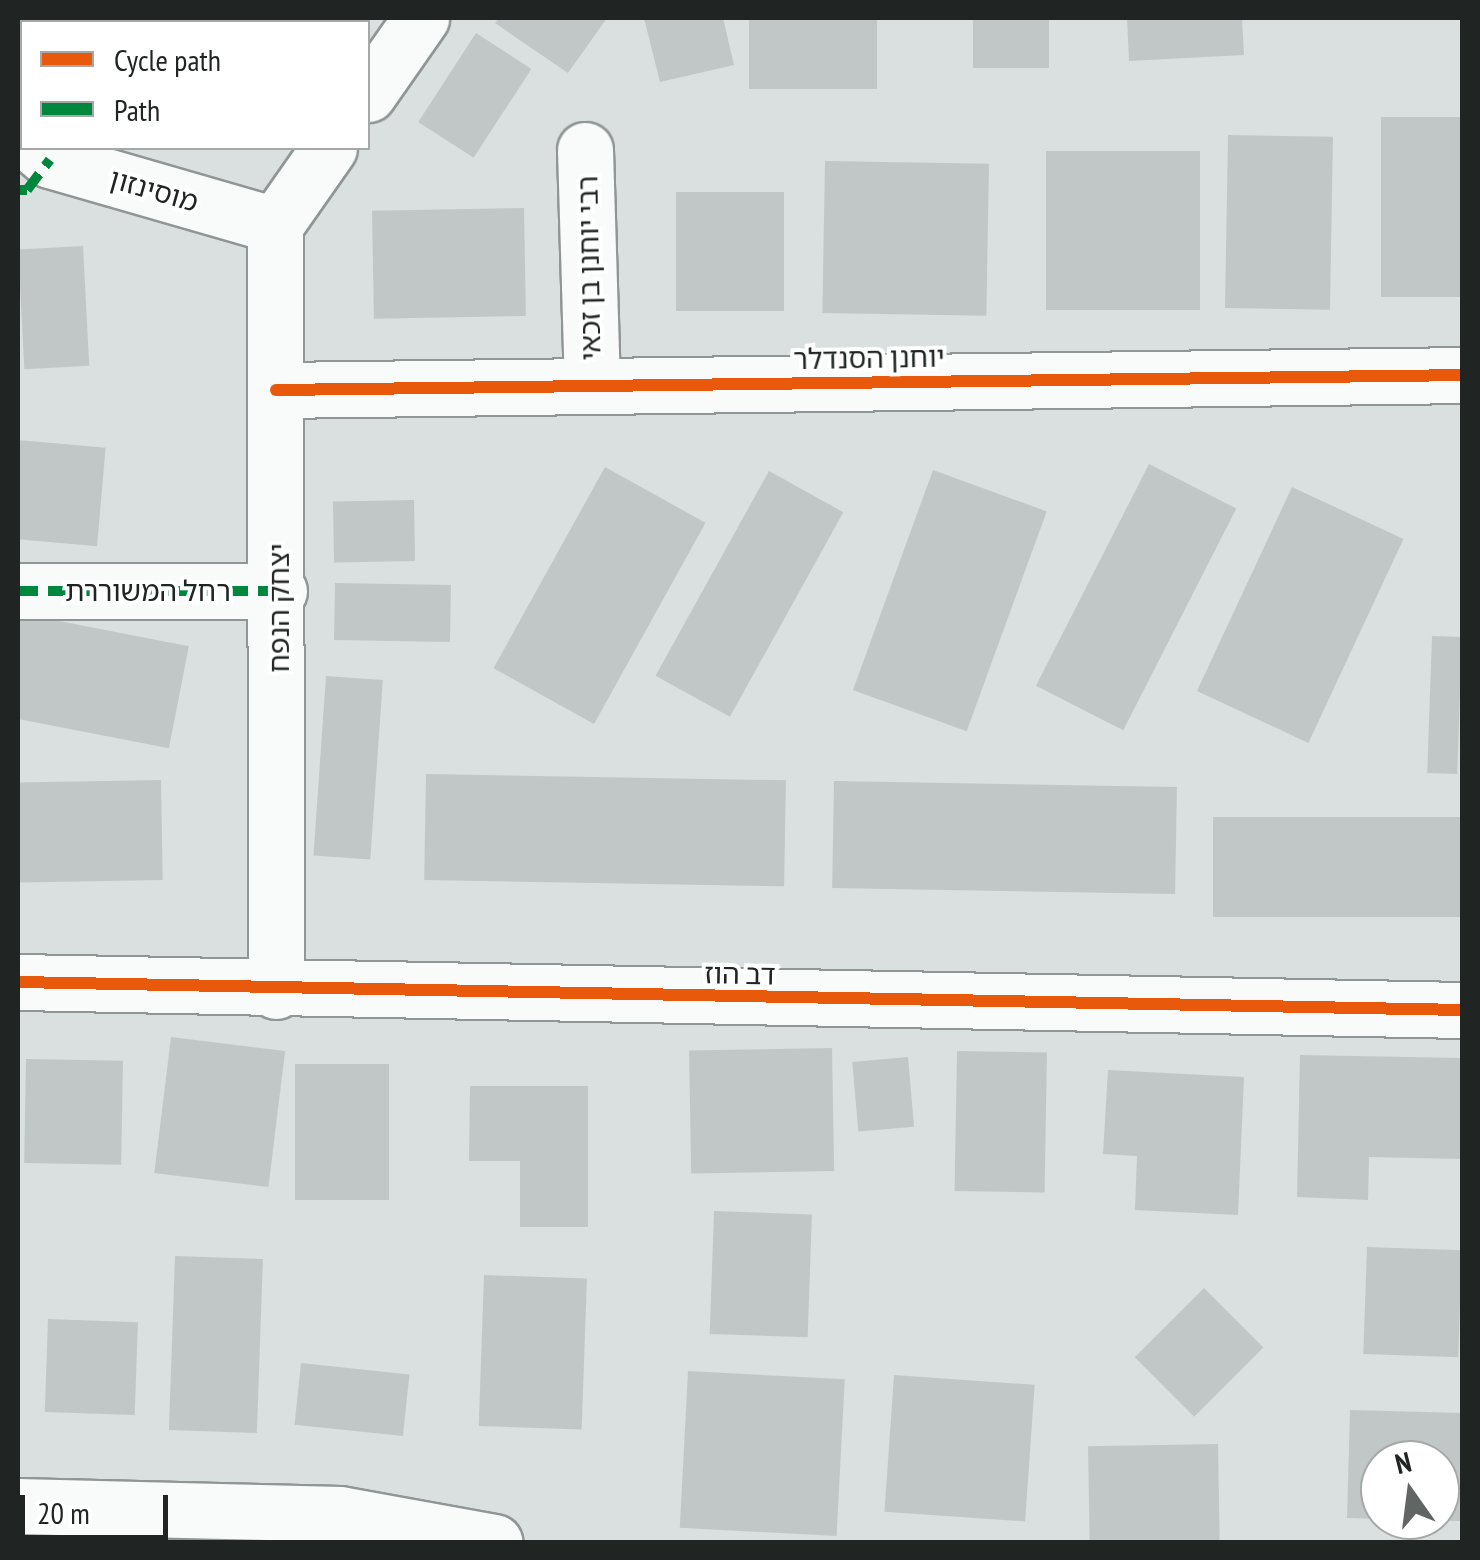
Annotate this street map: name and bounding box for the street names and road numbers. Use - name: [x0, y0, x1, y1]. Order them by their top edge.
- street label: מוסינזון: [106, 161, 202, 219]
- street label: רבי יוחנן בן זכאי: [571, 175, 607, 361]
- street label: יוחנן הסנדלר: [793, 340, 945, 376]
- street label: יצחק הנפח: [262, 543, 296, 673]
- street label: רחל המשוררת: [65, 574, 231, 608]
- street label: דב הוז: [704, 957, 776, 991]

